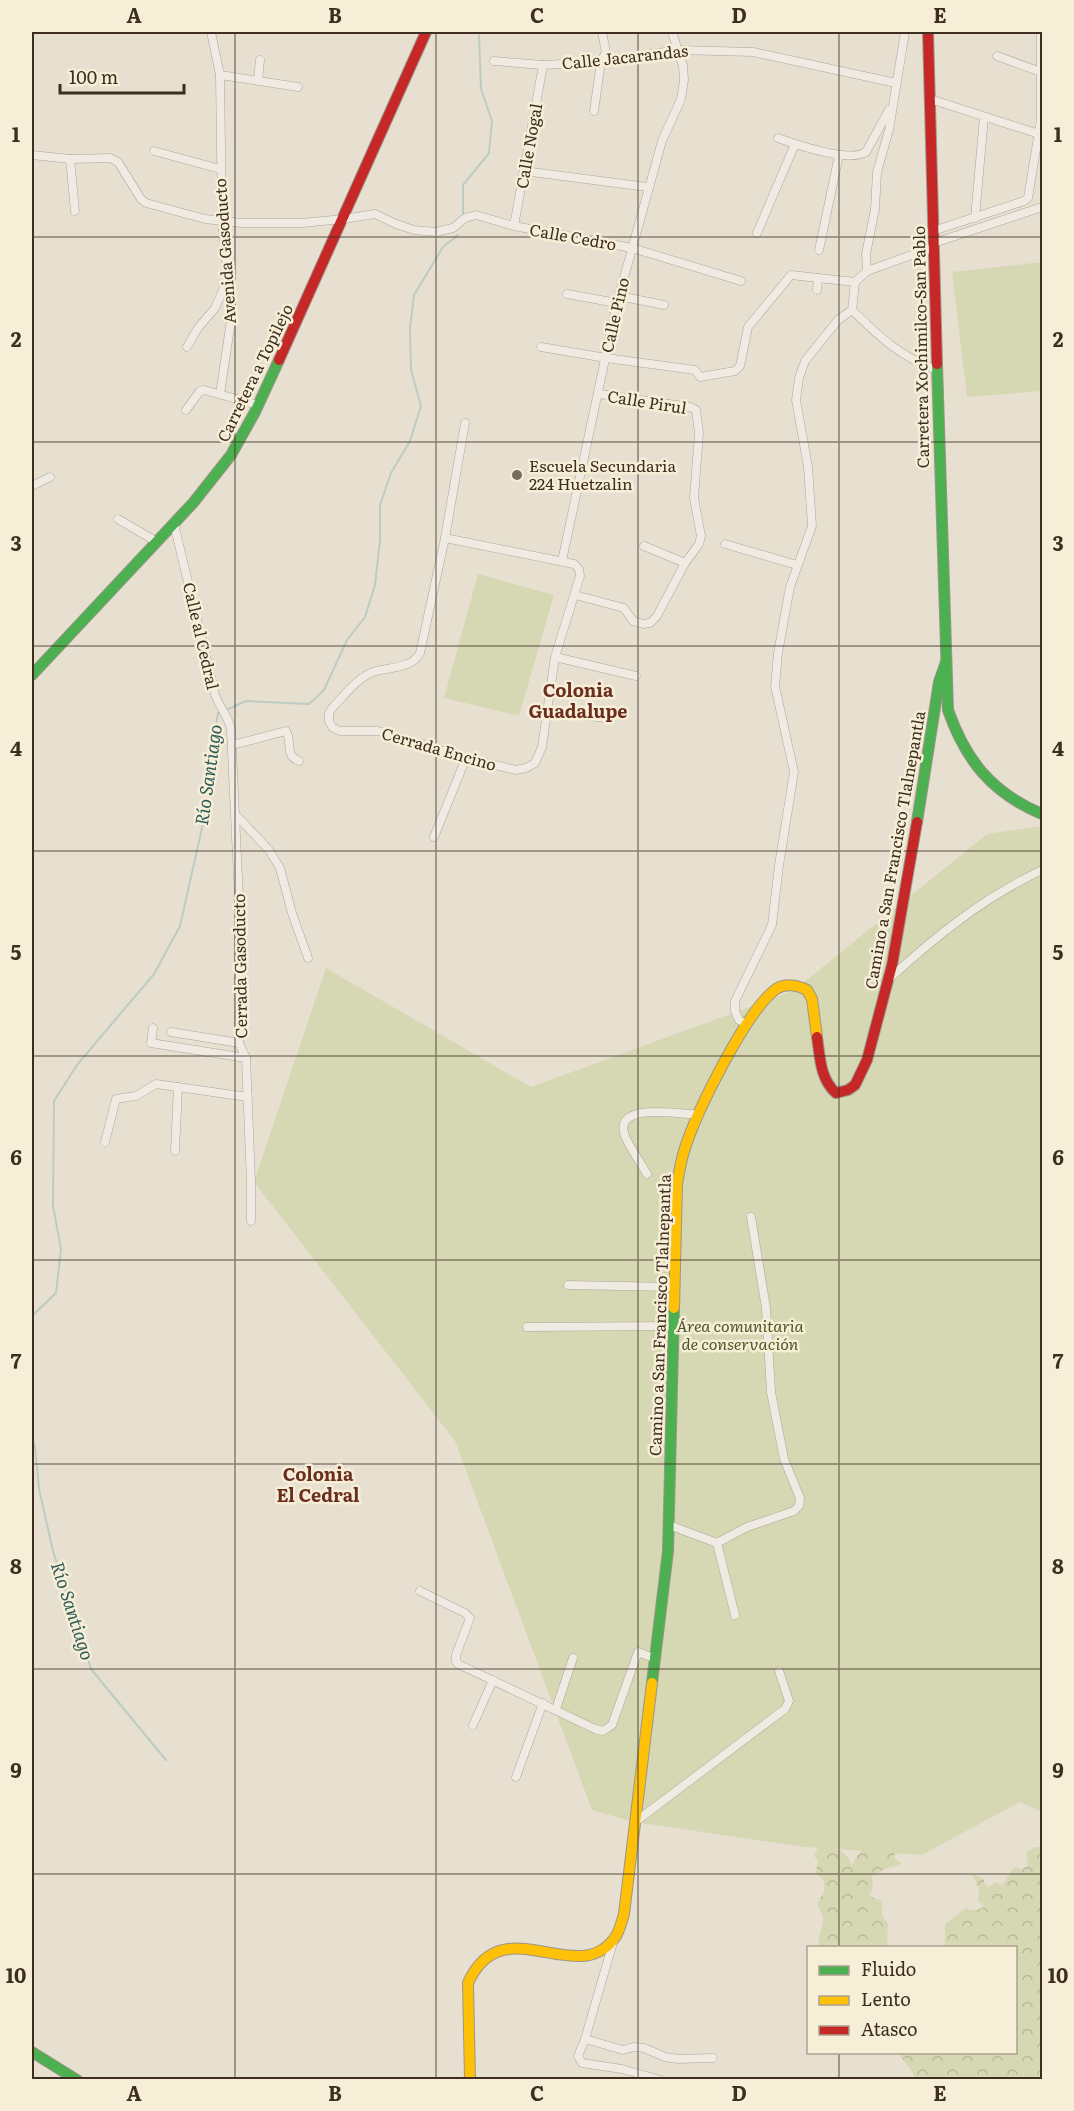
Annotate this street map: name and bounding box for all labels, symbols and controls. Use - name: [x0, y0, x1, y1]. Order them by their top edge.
- text: A: [126, 0, 142, 29]
- text: B: [328, 0, 342, 29]
- text: C: [530, 0, 544, 29]
- text: D: [731, 0, 747, 29]
- text: E: [933, 0, 947, 29]
- street label: Calle Jacarandas: [560, 37, 689, 75]
- scale bar: [60, 57, 184, 95]
- text: 100 m: [69, 63, 118, 90]
- street label: Calle Nogal: [509, 101, 547, 190]
- text: 1: [12, 118, 20, 148]
- text: 1: [1054, 118, 1062, 148]
- street label: Avenida Gasoducto: [207, 178, 241, 325]
- street label: Calle Cedro: [528, 217, 618, 255]
- street label: Carretera Xochimilco-San Pablo: [906, 225, 934, 469]
- street label: Calle Pino: [594, 275, 634, 355]
- street label: Carretera a Topilejo: [210, 299, 298, 446]
- text: 2: [11, 323, 22, 353]
- text: 2: [1053, 323, 1064, 353]
- street label: Calle Pirul: [606, 383, 688, 419]
- place label: Escuela Secundaria 224 Huetzalin: [529, 453, 676, 495]
- marker: Escuela Secundaria 224 Huetzalin: [510, 468, 524, 482]
- text: 3: [10, 527, 22, 557]
- text: 3: [1052, 527, 1064, 557]
- street label: Calle al Cedral: [178, 580, 226, 692]
- district label: Colonia Guadalupe: [528, 676, 628, 724]
- street label: Camino a San Francisco Tlalnepantla: [858, 708, 930, 991]
- street label: Cerrada Encino: [379, 720, 500, 776]
- water label: Río Santiago: [187, 722, 228, 827]
- text: 4: [10, 732, 22, 762]
- text: 4: [1052, 732, 1064, 762]
- street label: Cerrada Gasoducto: [226, 893, 252, 1039]
- text: 5: [11, 936, 22, 966]
- text: 5: [1053, 936, 1064, 966]
- text: 6: [10, 1141, 22, 1171]
- text: 6: [1052, 1141, 1064, 1171]
- street label: Camino a San Francisco Tlalnepantla: [642, 1173, 676, 1457]
- park label: Área comunitaria de conservación: [676, 1313, 805, 1355]
- text: 7: [11, 1345, 22, 1375]
- text: 7: [1053, 1345, 1064, 1375]
- district label: Colonia El Cedral: [276, 1460, 360, 1508]
- text: 8: [10, 1550, 22, 1580]
- text: 8: [1052, 1550, 1064, 1580]
- water label: Río Santiago: [45, 1558, 102, 1663]
- text: 9: [10, 1754, 22, 1784]
- text: 9: [1052, 1754, 1064, 1784]
- legend: [807, 1946, 1017, 2054]
- text: Fluido: [861, 1955, 916, 1982]
- text: 10: [6, 1959, 26, 1989]
- text: 10: [1048, 1959, 1068, 1989]
- text: Lento: [861, 1985, 911, 2012]
- text: Atasco: [861, 2015, 918, 2042]
- text: A: [126, 2077, 142, 2107]
- text: B: [328, 2077, 342, 2107]
- text: C: [530, 2077, 544, 2107]
- text: D: [731, 2077, 747, 2107]
- text: E: [933, 2077, 947, 2107]

